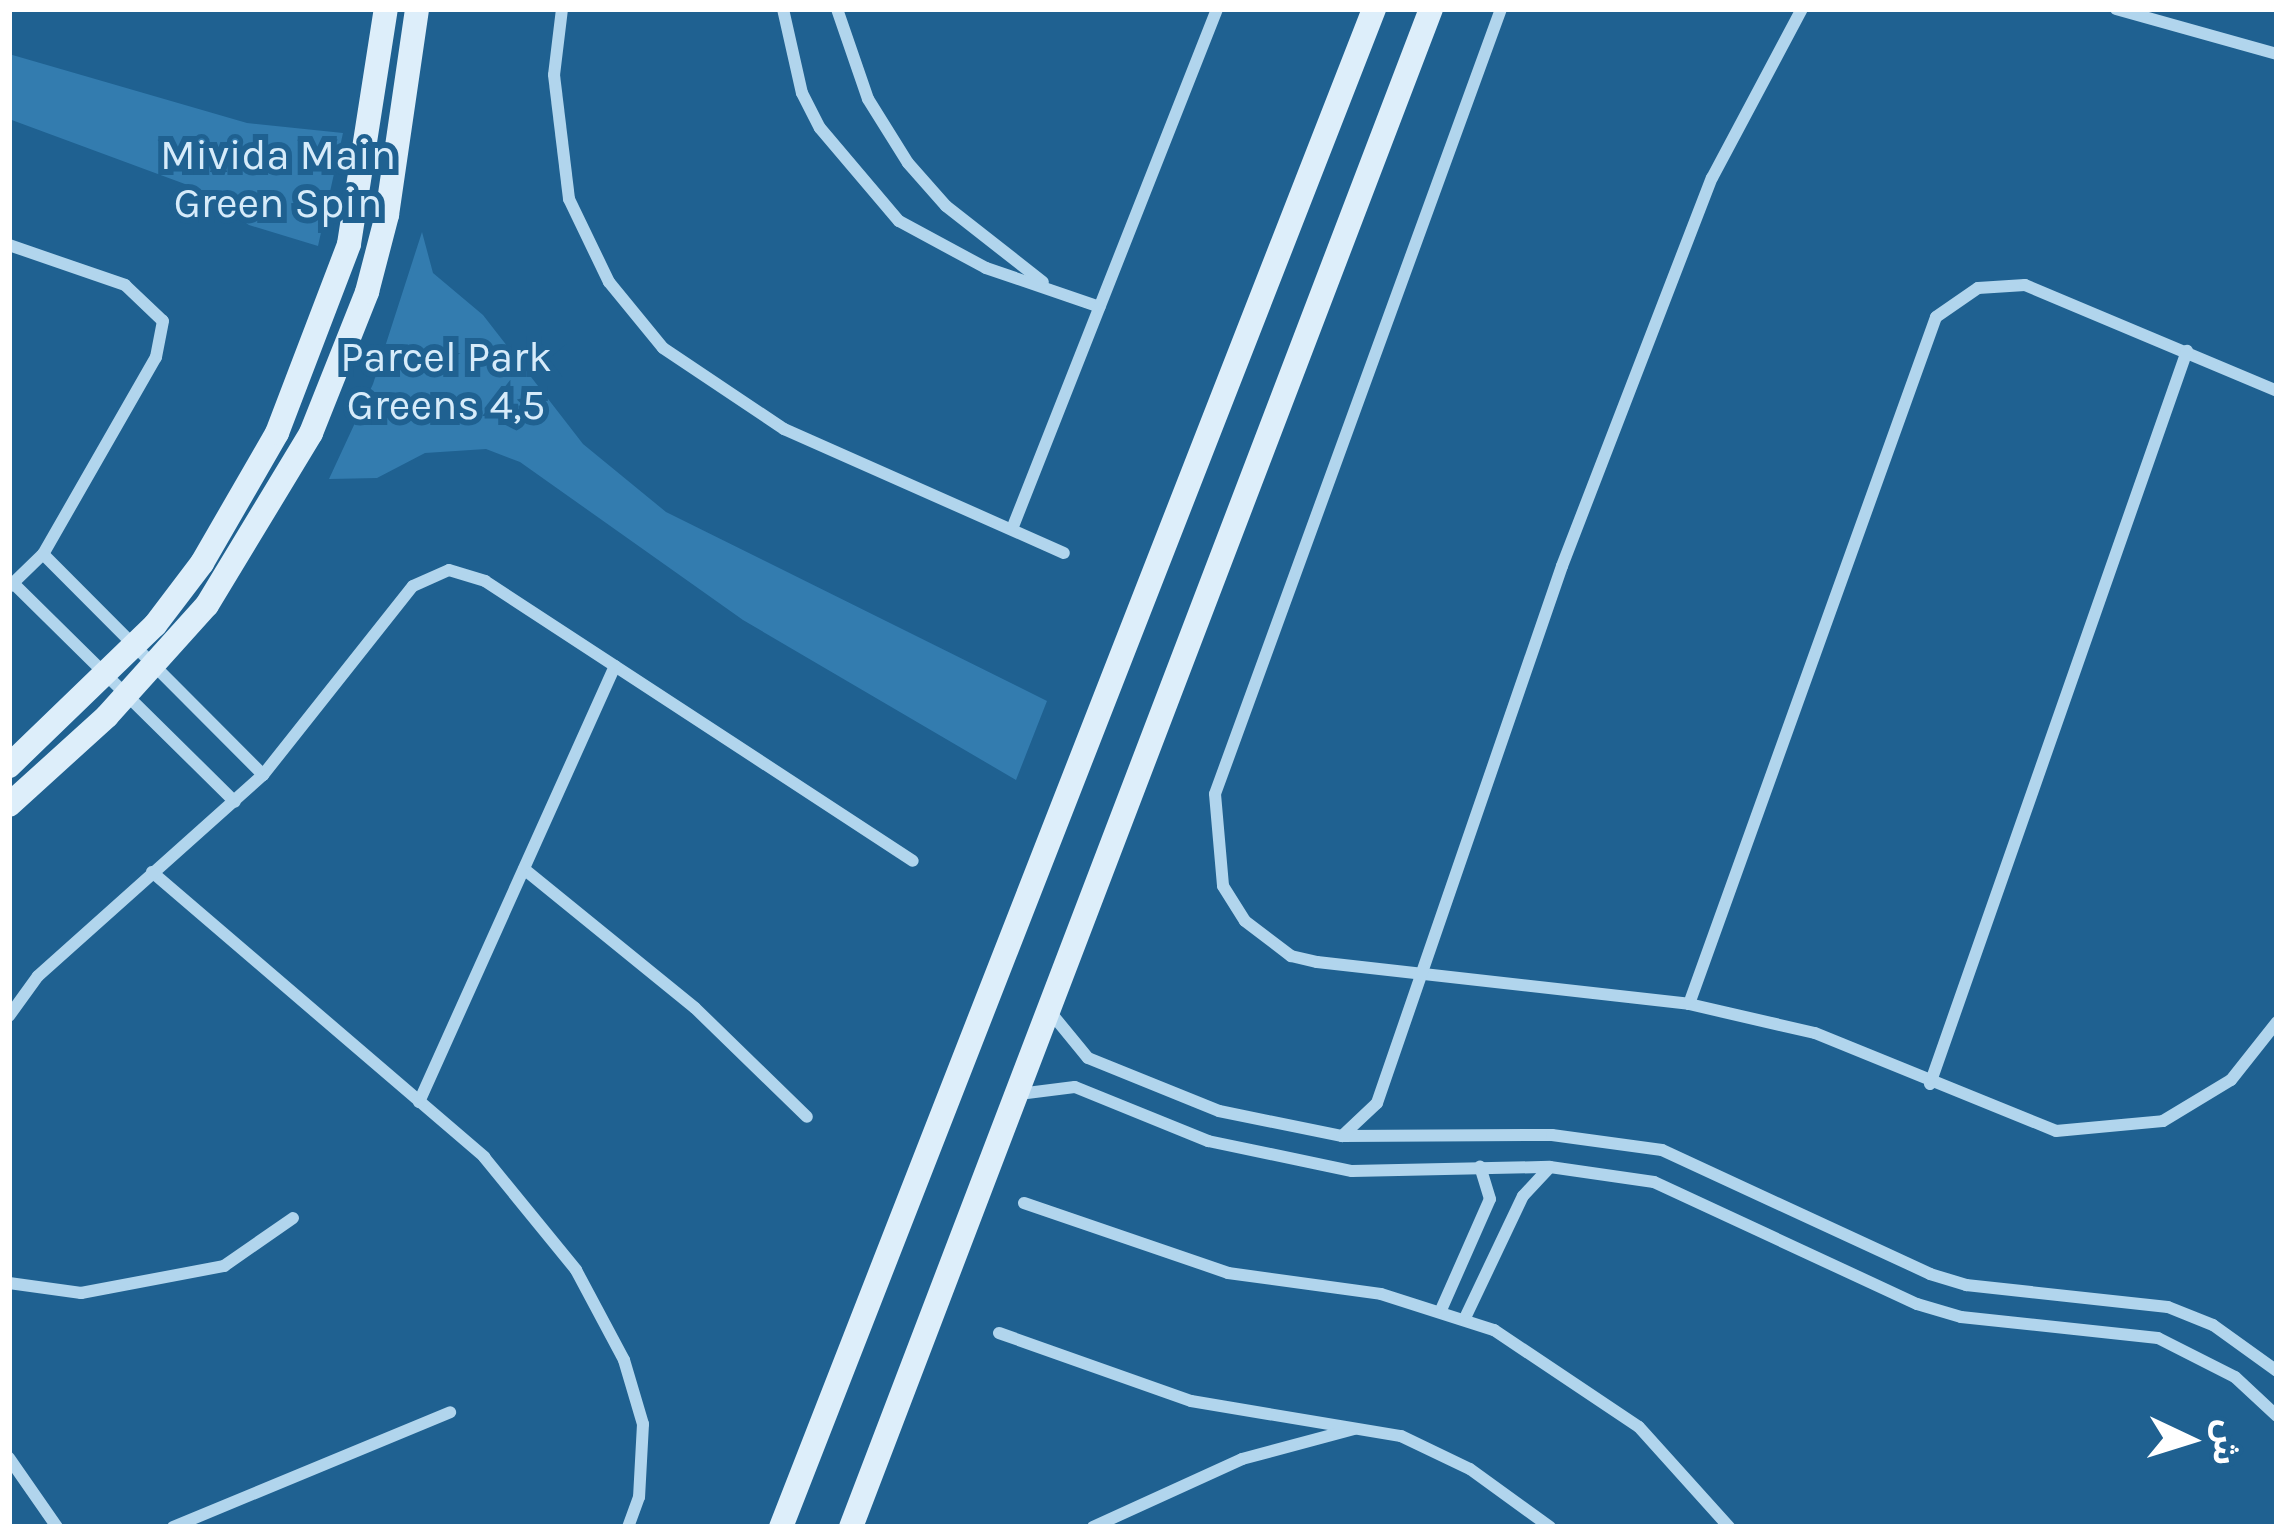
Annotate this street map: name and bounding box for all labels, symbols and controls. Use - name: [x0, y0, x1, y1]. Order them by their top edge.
- park label: Mivida Main Green Spin: [160, 130, 396, 228]
- park label: Parcel Park Greens 4,5: [340, 332, 552, 430]
- north arrow: [2130, 1380, 2250, 1500]
- text: ش: [2205, 1419, 2246, 1466]

